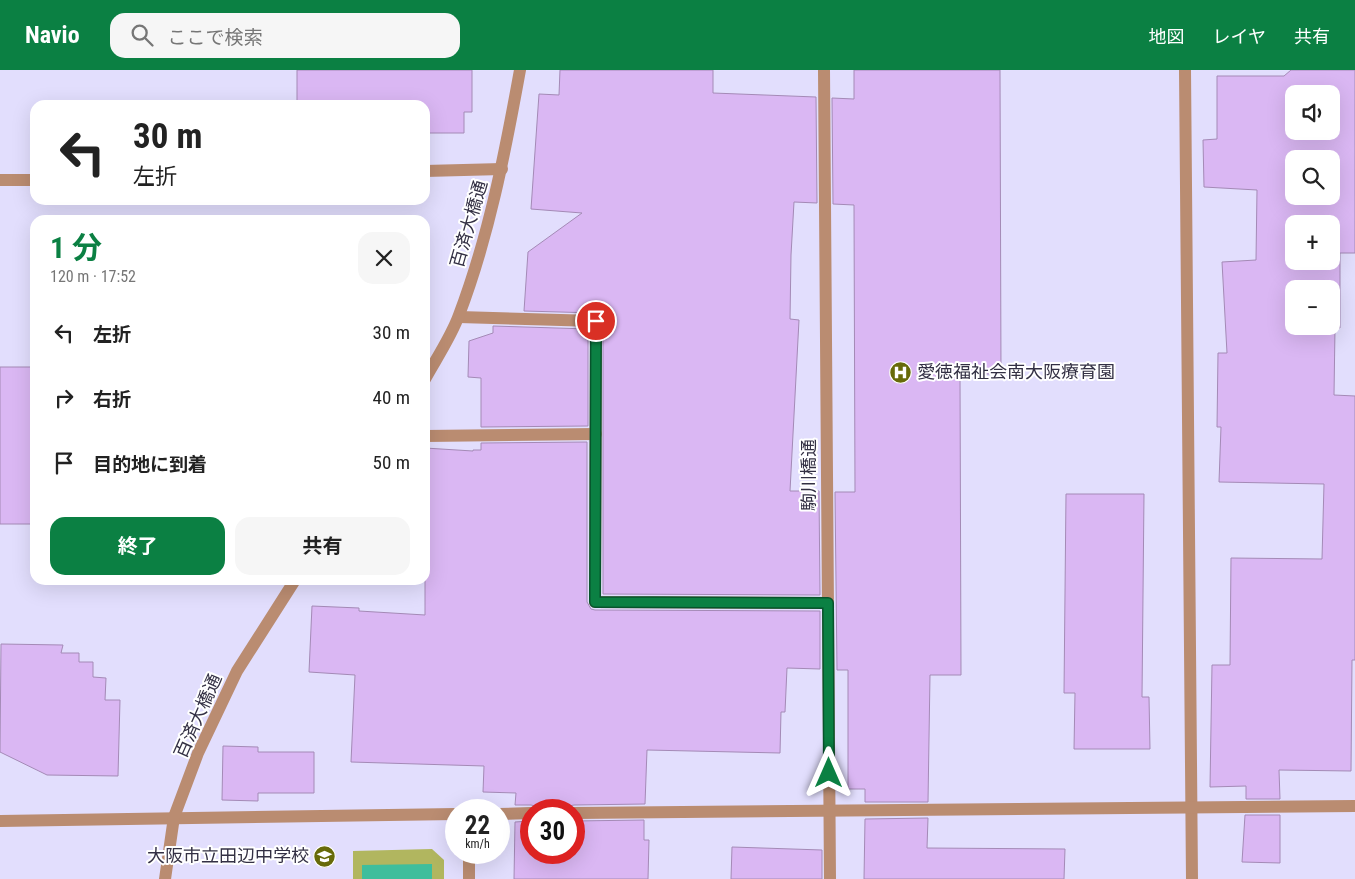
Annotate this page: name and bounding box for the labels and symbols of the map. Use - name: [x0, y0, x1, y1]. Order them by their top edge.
- street label: 百済大橋通: [446, 178, 491, 270]
- pin: [575, 300, 617, 342]
- hospital icon: 愛徳福祉会南大阪療育園: [889, 360, 913, 384]
- place label: 愛徳福祉会南大阪療育園: [917, 361, 1115, 382]
- street label: 駒川橋通: [798, 439, 819, 511]
- street label: 百済大橋通: [170, 670, 225, 761]
- position arrow: [802, 746, 854, 798]
- speed limit sign: 30: [520, 799, 585, 864]
- school or university icon: 大阪市立田辺中学校: [313, 844, 337, 868]
- place label: 大阪市立田辺中学校: [147, 845, 309, 866]

